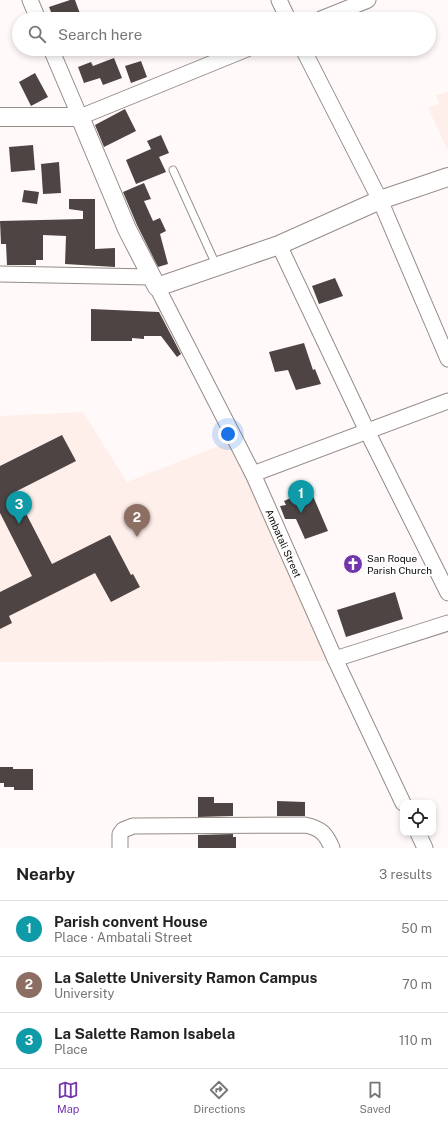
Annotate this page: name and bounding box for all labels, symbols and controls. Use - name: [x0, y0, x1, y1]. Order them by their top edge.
- search box: [12, 12, 436, 56]
- icon: search: [26, 23, 48, 45]
- text: Search here: [58, 26, 142, 43]
- your location: [218, 424, 238, 444]
- pin: 1: [288, 480, 314, 513]
- pin: 3: [6, 491, 32, 524]
- pin: 2: [124, 504, 150, 537]
- street label: Ambatali Street: [263, 507, 304, 579]
- place label: San Roque Parish Church: [367, 552, 432, 576]
- church icon: San Roque Parish Church: [342, 553, 364, 575]
- map controls: [400, 800, 436, 836]
- button: locate: [400, 800, 436, 836]
- text: Nearby: [16, 864, 75, 884]
- text: 3 results: [379, 867, 432, 882]
- text: Parish convent House: [54, 913, 208, 930]
- text: 1: [26, 921, 32, 936]
- text: 50 m: [401, 921, 432, 936]
- text: Place · Ambatali Street: [54, 930, 192, 945]
- text: La Salette University Ramon Campus: [54, 969, 317, 986]
- text: 2: [25, 977, 33, 992]
- text: 70 m: [402, 977, 432, 992]
- text: University: [54, 986, 114, 1001]
- text: La Salette Ramon Isabela: [54, 1025, 235, 1042]
- text: 3: [25, 1033, 33, 1048]
- text: 110 m: [399, 1033, 432, 1048]
- text: Place: [54, 1042, 88, 1057]
- tab: Map: [57, 1079, 79, 1115]
- tab: Directions: [194, 1079, 245, 1115]
- tab: Saved: [359, 1079, 391, 1115]

